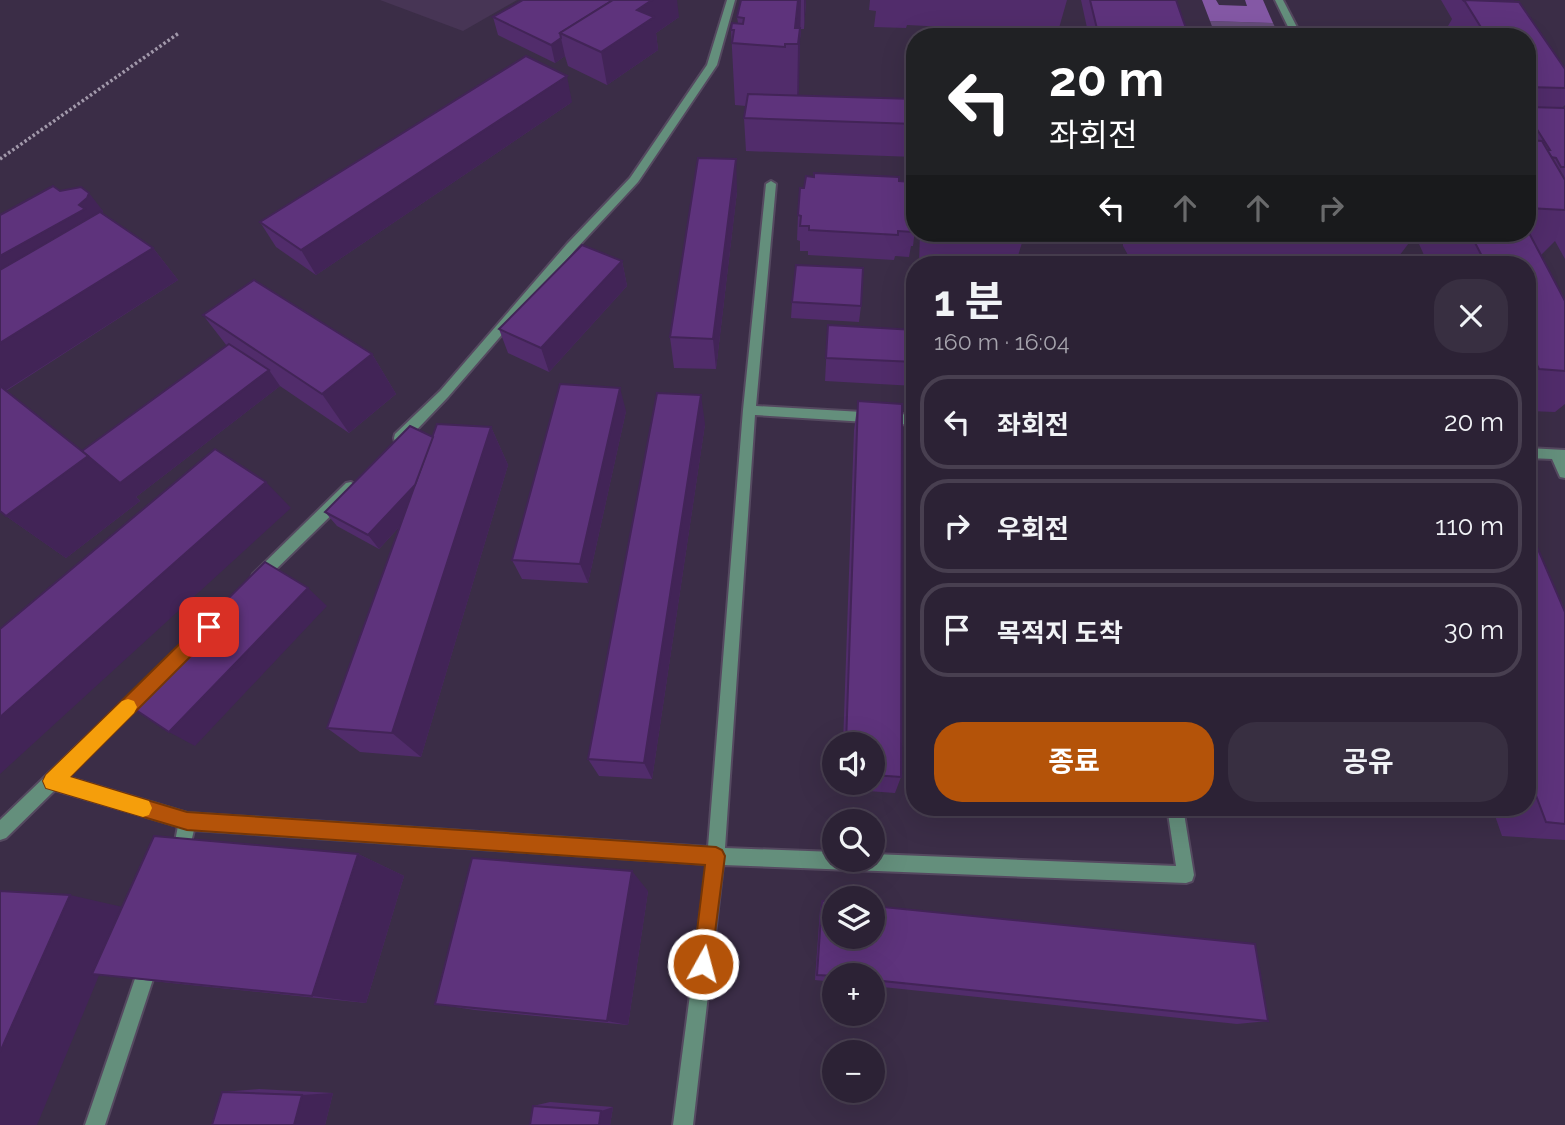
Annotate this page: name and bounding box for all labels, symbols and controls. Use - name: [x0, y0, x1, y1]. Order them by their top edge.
- text: 20 m: [1049, 50, 1164, 107]
- icon: left: [934, 56, 1025, 147]
- text: 좌회전: [1049, 116, 1137, 153]
- icon: left: [1093, 189, 1131, 227]
- icon: ahead: [1166, 189, 1204, 227]
- icon: ahead: [1239, 189, 1277, 227]
- icon: right: [1312, 189, 1350, 227]
- text: 1 분: [934, 277, 1003, 326]
- button: close: [1434, 279, 1508, 353]
- text: 160 m · 16:04: [934, 328, 1070, 355]
- icon: left: [938, 403, 976, 441]
- text: 20 m: [1444, 407, 1504, 437]
- text: 좌회전: [997, 410, 1069, 440]
- icon: right: [938, 507, 976, 545]
- text: 110 m: [1435, 511, 1504, 541]
- text: 우회전: [997, 514, 1069, 544]
- pin: [179, 597, 239, 657]
- icon: arrive: [190, 608, 228, 646]
- icon: arrive: [938, 611, 976, 649]
- text: 30 m: [1444, 615, 1504, 645]
- text: 목적지 도착: [997, 618, 1123, 648]
- button: 종료: [934, 722, 1214, 802]
- button: 공유: [1228, 722, 1508, 802]
- map controls: [822, 732, 885, 1103]
- button: sound: [822, 732, 885, 795]
- button: search: [822, 809, 885, 872]
- button: layers: [822, 886, 885, 949]
- position arrow: [666, 927, 740, 1001]
- button: +: [822, 963, 885, 1026]
- button: −: [822, 1040, 885, 1103]

